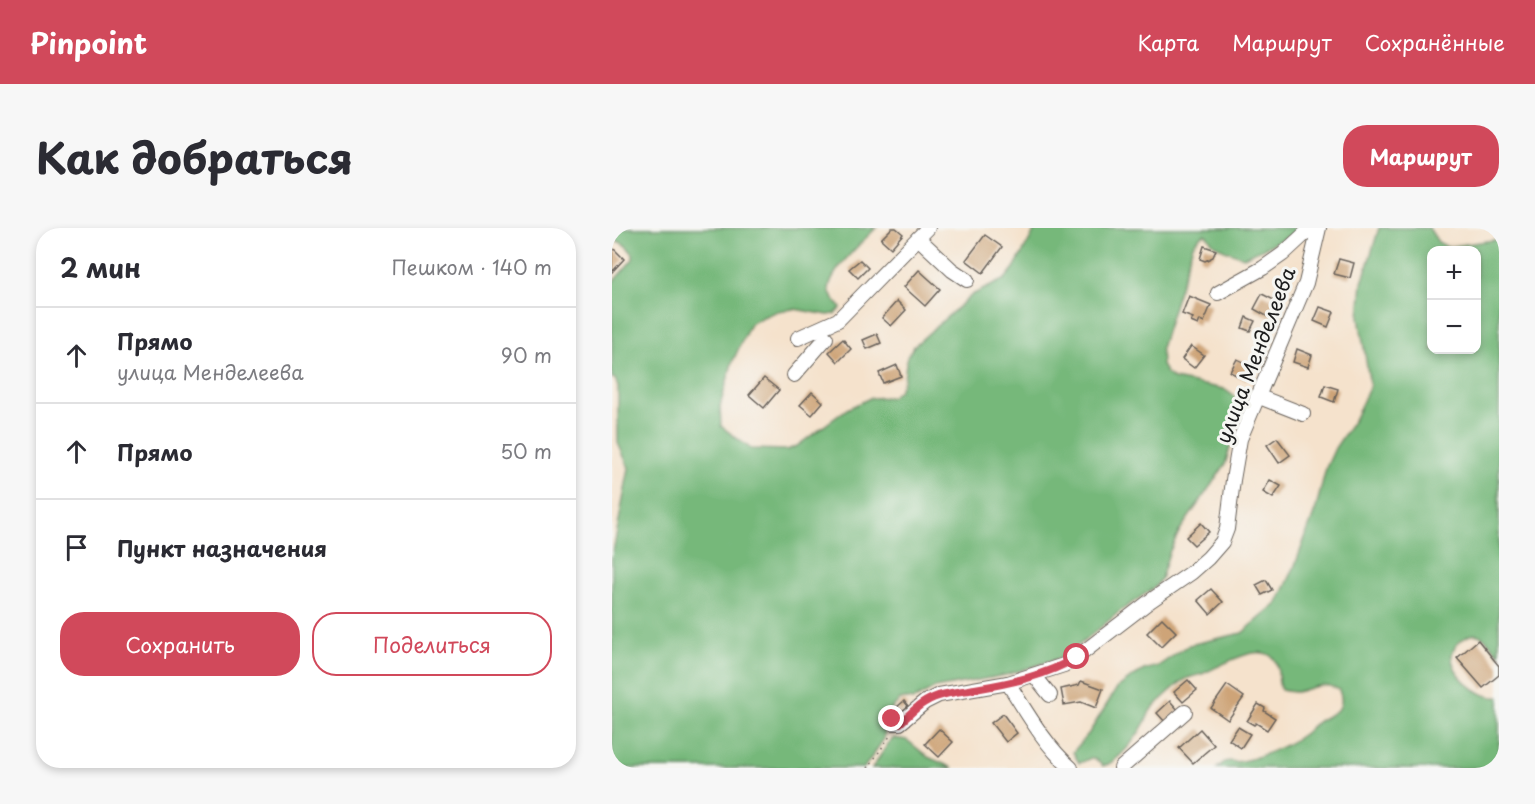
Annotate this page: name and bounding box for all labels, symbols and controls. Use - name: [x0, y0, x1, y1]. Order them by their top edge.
- text: Pinpoint: [30, 21, 147, 64]
- text: Карта: [1138, 26, 1199, 58]
- text: Маршрут: [1232, 26, 1332, 58]
- text: Сохранённые: [1365, 26, 1505, 58]
- text: Как добраться: [36, 125, 353, 188]
- button: Маршрут: [1343, 125, 1499, 187]
- map controls: [1427, 246, 1481, 354]
- button: +: [1427, 246, 1481, 300]
- text: 2 мин: [60, 248, 141, 287]
- text: Пешком · 140 m: [391, 252, 552, 282]
- street label: улица Менделеева: [1208, 262, 1303, 447]
- button: −: [1427, 300, 1481, 354]
- text: Прямо: [117, 324, 192, 357]
- icon: ahead: [60, 339, 93, 372]
- text: 90 m: [501, 340, 552, 370]
- text: улица Менделеева: [117, 357, 304, 387]
- icon: ahead: [60, 435, 93, 468]
- text: Прямо: [117, 435, 192, 468]
- text: 50 m: [500, 436, 552, 466]
- icon: arrive: [60, 531, 93, 564]
- text: Пункт назначения: [117, 531, 327, 564]
- button: Сохранить: [60, 612, 300, 676]
- button: Поделиться: [312, 612, 552, 676]
- route start: [1063, 643, 1089, 669]
- route end: [878, 705, 904, 731]

